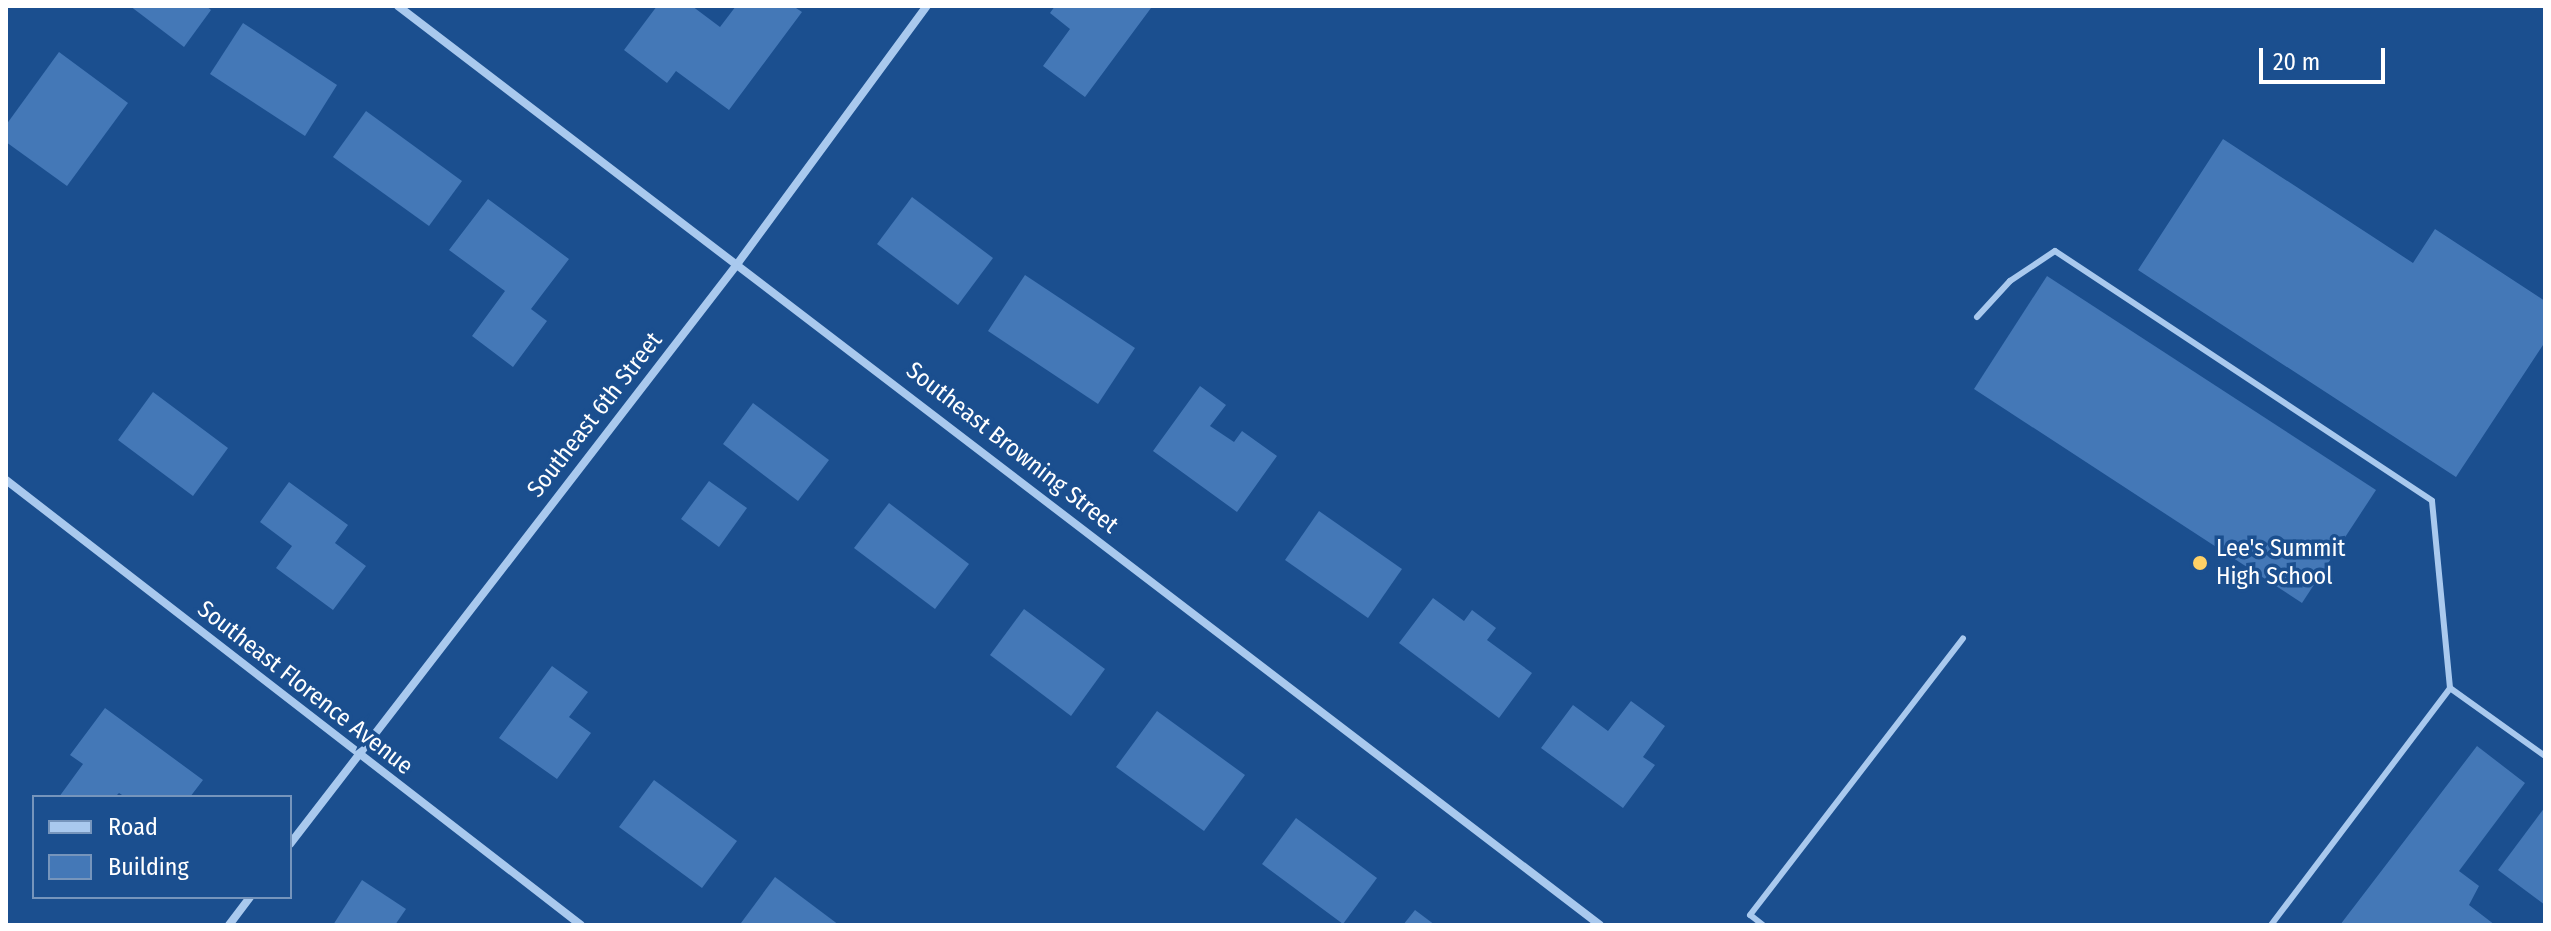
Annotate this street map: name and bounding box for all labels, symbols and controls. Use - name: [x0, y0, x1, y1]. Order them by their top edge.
- scale bar: [2263, 32, 2389, 82]
- text: 20 m: [2273, 48, 2320, 76]
- street label: Southeast 6th Street: [522, 327, 668, 503]
- street label: Southeast Browning Street: [900, 356, 1124, 540]
- place label: Lee's Summit High School: [2216, 535, 2345, 591]
- marker: Lee's Summit High School: [2191, 554, 2209, 572]
- street label: Southeast Florence Avenue: [192, 595, 418, 781]
- legend: [32, 795, 292, 899]
- text: Road: [108, 813, 158, 841]
- text: Building: [108, 853, 189, 881]

